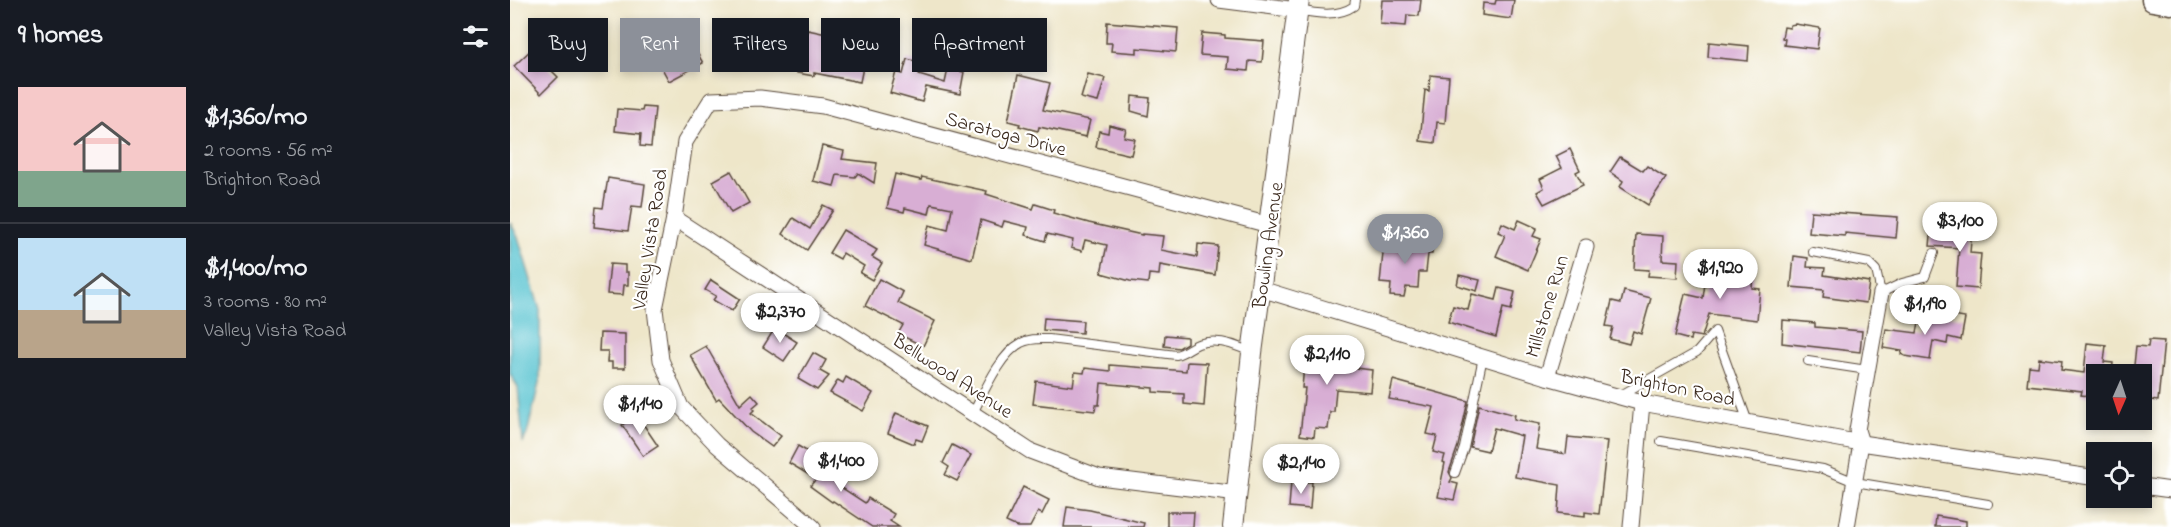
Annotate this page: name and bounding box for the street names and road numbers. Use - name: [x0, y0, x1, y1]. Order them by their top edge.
- street label: Saratoga Drive: [941, 105, 1069, 166]
- street label: Valley Vista Road: [626, 167, 677, 313]
- street label: Bowling Avenue: [1246, 180, 1294, 311]
- street label: Millstone Run: [1519, 252, 1578, 362]
- street label: Bellwood Avenue: [885, 327, 1018, 427]
- street label: Brighton Road: [1616, 363, 1737, 417]

